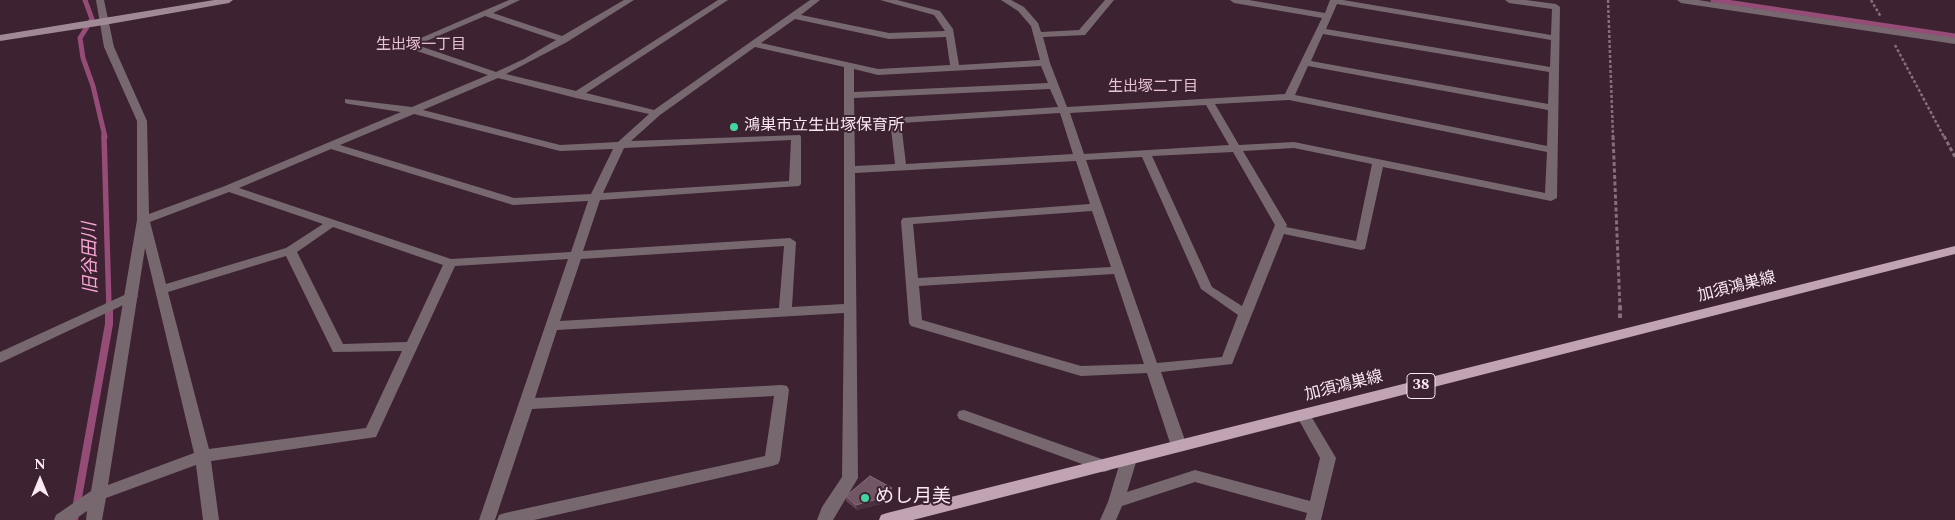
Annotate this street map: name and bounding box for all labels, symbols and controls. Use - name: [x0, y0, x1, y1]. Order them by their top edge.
- district label: 生出塚一丁目: [376, 37, 466, 55]
- district label: 生出塚二丁目: [1108, 79, 1198, 97]
- place label: 鴻巣市立生出塚保育所: [744, 117, 904, 137]
- marker: 鴻巣市立生出塚保育所: [728, 121, 740, 133]
- water label: 旧谷田川: [81, 222, 103, 294]
- street label: 加須鴻巣線: [1696, 269, 1778, 307]
- street label: 加須鴻巣線: [1303, 368, 1385, 406]
- road number: 38: [1407, 374, 1435, 398]
- text: N: [34, 454, 46, 475]
- north arrow: [15, 455, 65, 505]
- place label: めし月美: [875, 487, 951, 509]
- marker: めし月美: [859, 492, 871, 504]

